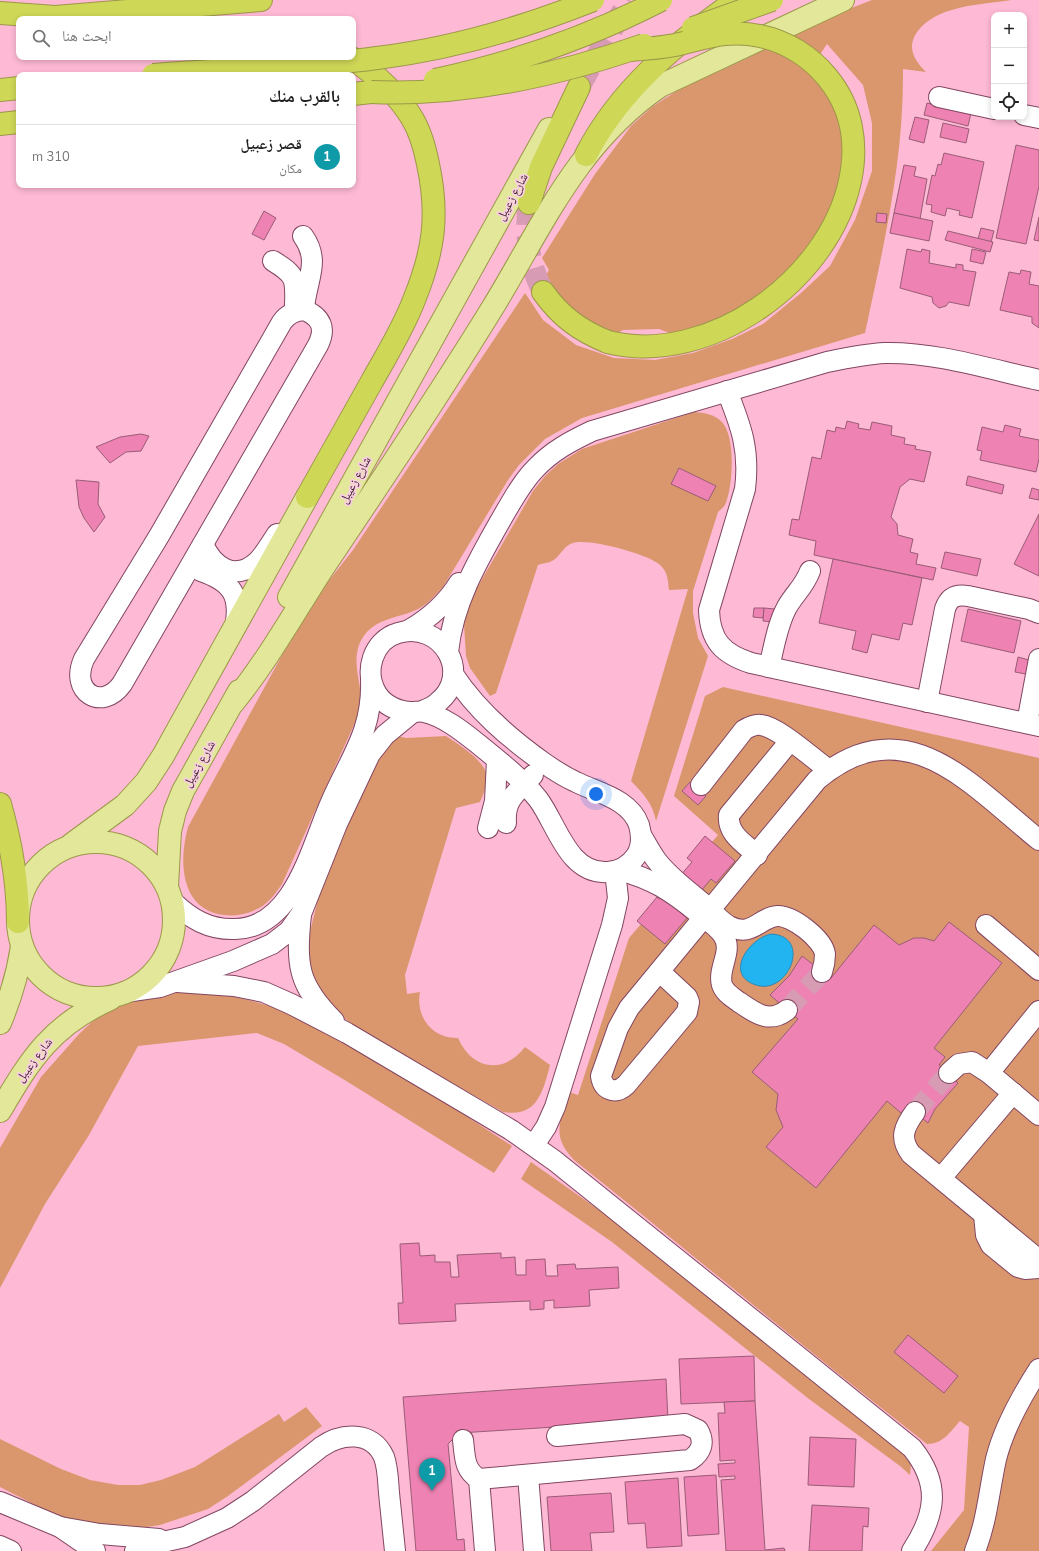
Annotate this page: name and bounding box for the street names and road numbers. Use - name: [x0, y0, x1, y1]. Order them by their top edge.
- street label: شارع زعيبل: [493, 171, 532, 223]
- street label: شارع زعيبل: [336, 454, 375, 506]
- street label: شارع زعيبل: [179, 738, 219, 790]
- street label: شارع زعيبل: [12, 1035, 56, 1085]

